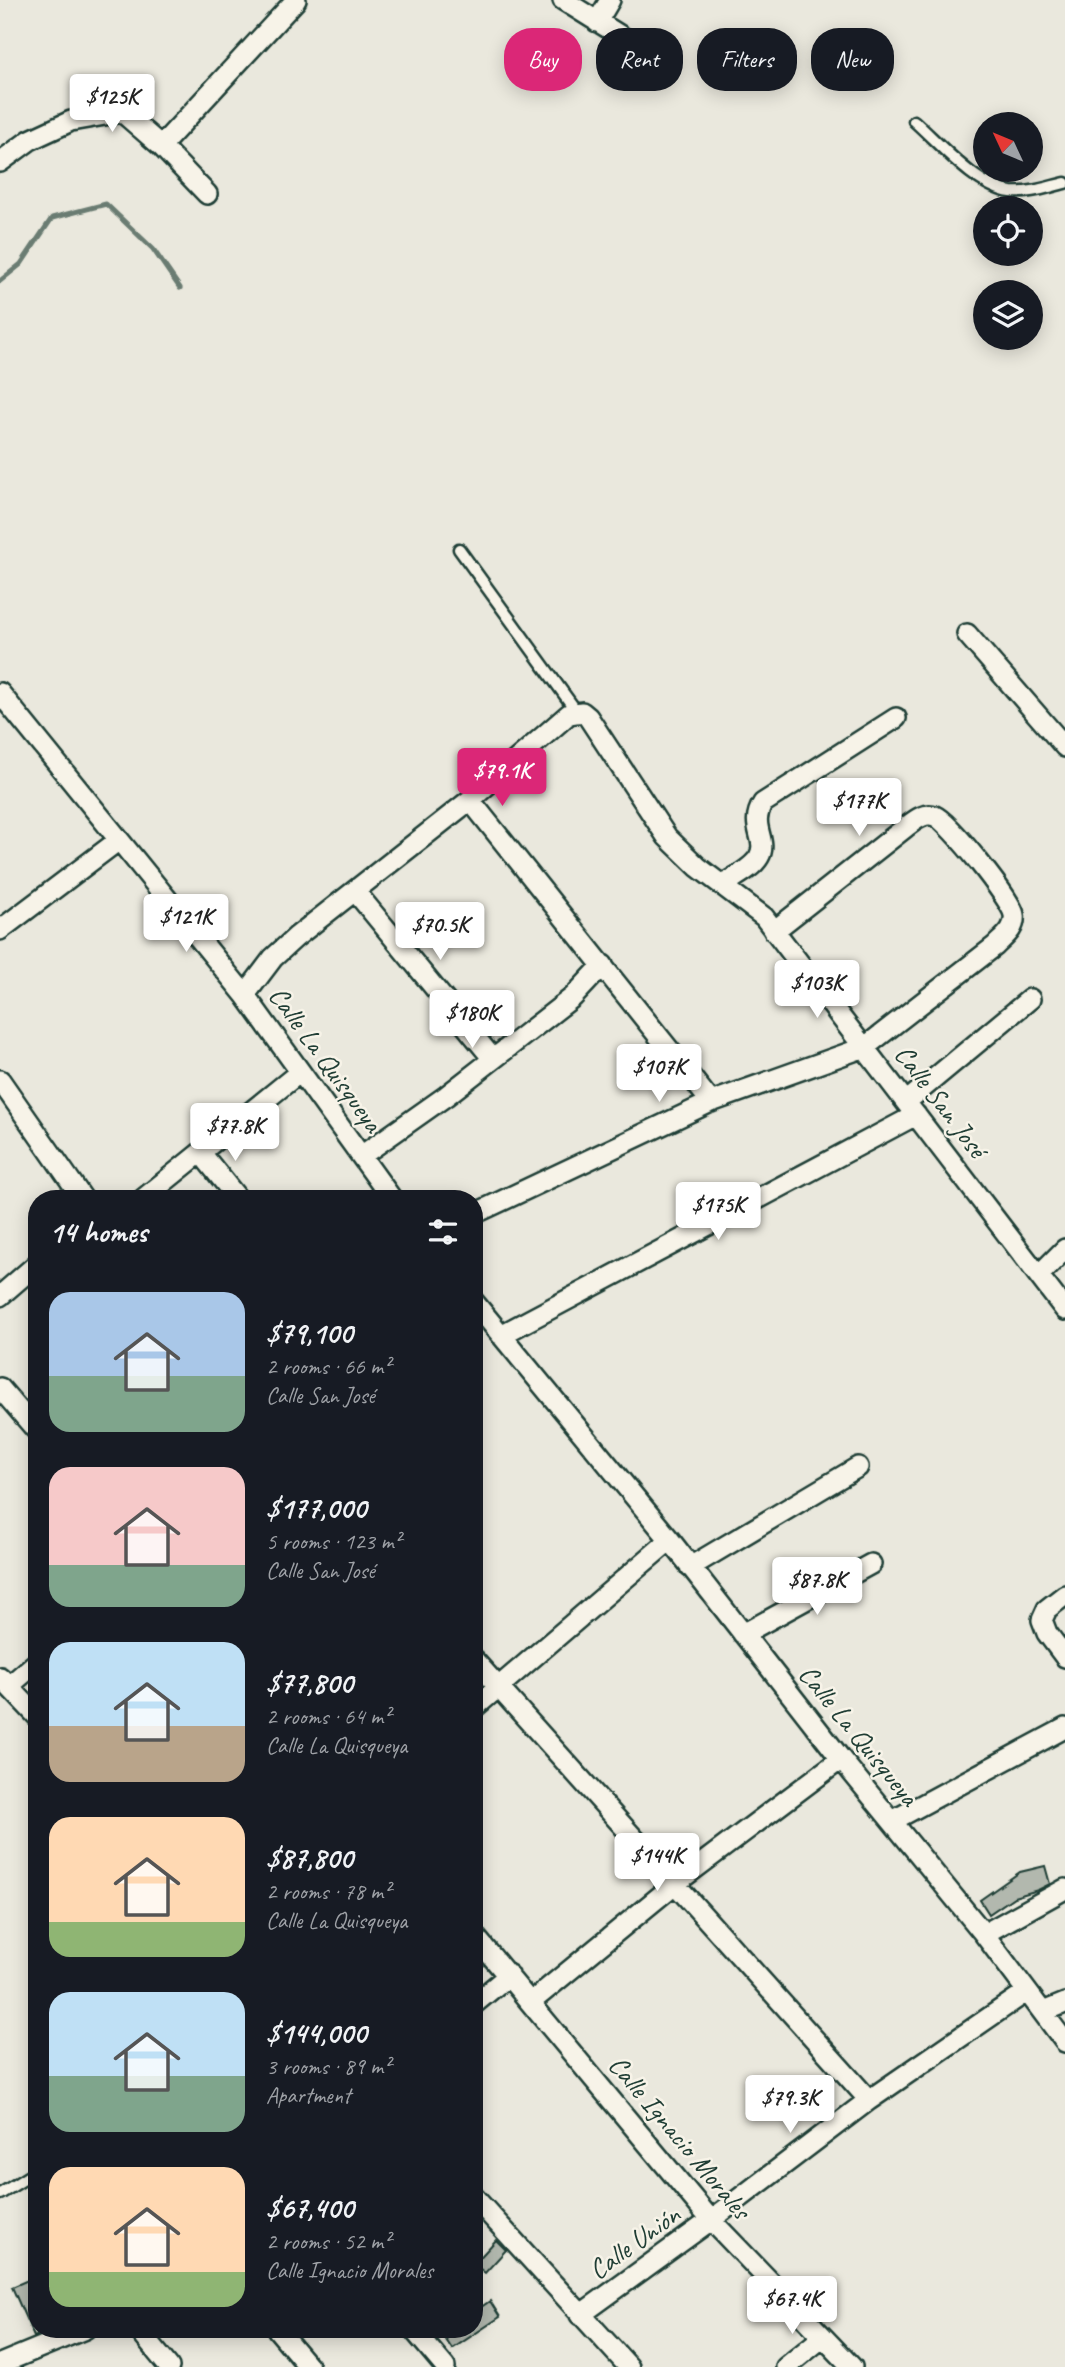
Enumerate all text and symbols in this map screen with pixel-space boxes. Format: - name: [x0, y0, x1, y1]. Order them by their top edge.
- chip: Buy: [504, 28, 582, 91]
- chip: Rent: [596, 28, 683, 91]
- chip: Filters: [697, 28, 797, 91]
- chip: New: [811, 28, 894, 91]
- pin: $125K: [63, 74, 161, 134]
- text: $125K: [86, 82, 138, 111]
- north arrow: [973, 112, 1043, 182]
- map controls: [973, 112, 1043, 350]
- button: locate: [973, 196, 1043, 266]
- button: layers: [973, 280, 1043, 350]
- pin: $79.1K: [445, 748, 559, 808]
- text: $79.1K: [473, 756, 531, 785]
- pin: $177K: [810, 778, 908, 838]
- text: $177K: [833, 786, 885, 815]
- pin: $121K: [137, 894, 235, 954]
- text: $121K: [159, 902, 213, 931]
- pin: $70.5K: [383, 902, 497, 962]
- text: $70.5K: [411, 910, 469, 939]
- pin: $103K: [768, 960, 866, 1020]
- text: $103K: [790, 968, 844, 997]
- street label: Calle La Quisqueya: [261, 979, 392, 1140]
- pin: $180K: [423, 990, 521, 1050]
- text: $180K: [445, 998, 499, 1027]
- street label: Calle San José: [887, 1038, 997, 1167]
- pin: $107K: [610, 1044, 708, 1104]
- text: $107K: [633, 1052, 686, 1081]
- pin: $77.8K: [178, 1104, 292, 1163]
- text: $77.8K: [206, 1111, 264, 1140]
- pin: $175K: [669, 1182, 767, 1242]
- text: $175K: [692, 1190, 744, 1219]
- text: 14 homes: [49, 1213, 147, 1251]
- icon: filters: [424, 1213, 462, 1251]
- text: $79,100: [266, 1314, 352, 1352]
- icon: home: [105, 1320, 189, 1404]
- text: 2 rooms · 66 m²: [266, 1352, 390, 1381]
- text: Calle San José: [266, 1381, 375, 1410]
- text: $177,000: [266, 1489, 366, 1527]
- icon: home: [105, 1495, 189, 1579]
- text: 5 rooms · 123 m²: [266, 1527, 401, 1556]
- text: Calle San José: [266, 1556, 375, 1585]
- pin: $87.8K: [760, 1558, 874, 1617]
- text: $87.8K: [788, 1565, 846, 1594]
- street label: Calle La Quisqueya: [791, 1657, 928, 1814]
- text: $77,800: [266, 1664, 353, 1702]
- icon: home: [105, 1670, 189, 1754]
- text: 2 rooms · 64 m²: [266, 1702, 390, 1731]
- text: Calle La Quisqueya: [266, 1731, 407, 1760]
- pin: $144K: [608, 1834, 706, 1893]
- text: $87,800: [266, 1839, 353, 1877]
- text: $144K: [630, 1841, 684, 1870]
- icon: home: [105, 1845, 189, 1929]
- text: 2 rooms · 78 m²: [266, 1877, 390, 1906]
- text: Calle La Quisqueya: [266, 1906, 407, 1935]
- text: $144,000: [266, 2014, 366, 2052]
- icon: home: [105, 2020, 189, 2104]
- street label: Calle Ignacio Morales: [601, 2048, 760, 2228]
- text: 3 rooms · 89 m²: [266, 2052, 390, 2081]
- pin: $79.3K: [733, 2076, 847, 2135]
- text: Apartment: [266, 2081, 351, 2110]
- text: $79.3K: [761, 2083, 819, 2112]
- text: $67,400: [266, 2189, 353, 2227]
- icon: home: [105, 2195, 189, 2279]
- street label: Calle Unión: [581, 2196, 688, 2287]
- text: 2 rooms · 52 m²: [266, 2227, 390, 2256]
- text: Calle Ignacio Morales: [266, 2256, 433, 2285]
- pin: $67.4K: [735, 2276, 849, 2336]
- text: $67.4K: [763, 2284, 821, 2313]

